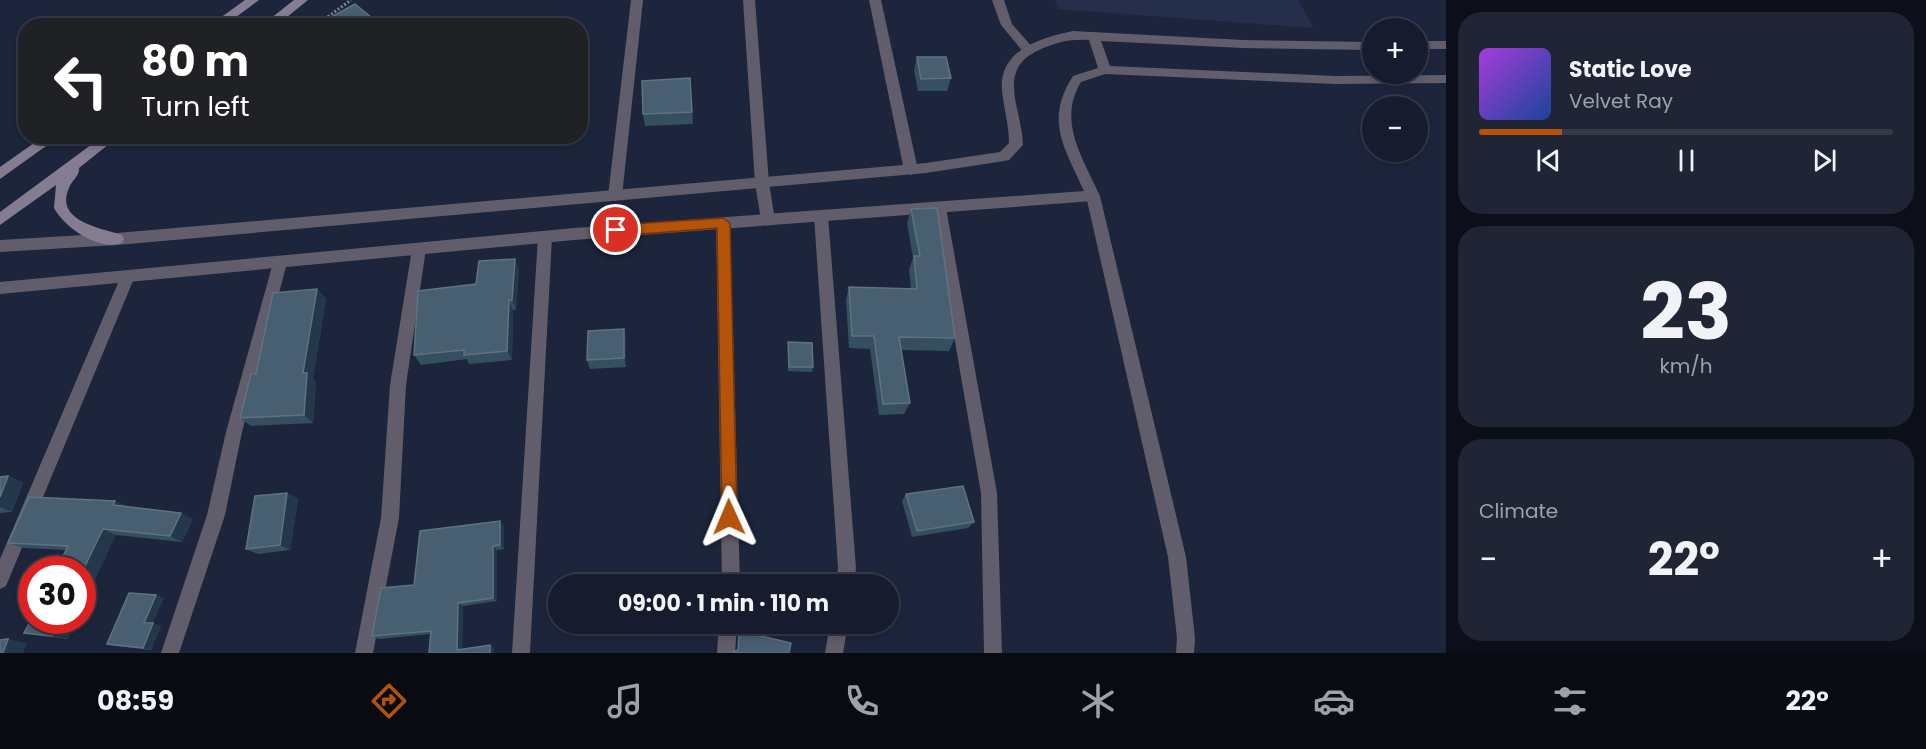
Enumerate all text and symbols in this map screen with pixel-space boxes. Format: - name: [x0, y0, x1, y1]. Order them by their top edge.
- map controls: [1362, 18, 1428, 162]
- button: +: [1362, 18, 1428, 84]
- text: 80 m: [141, 32, 249, 91]
- icon: left: [42, 42, 120, 120]
- text: Static Love: [1569, 54, 1692, 85]
- text: Velvet Ray: [1569, 87, 1673, 115]
- text: Turn left: [141, 88, 250, 125]
- button: −: [1362, 96, 1428, 162]
- icon: previous: [1532, 144, 1565, 177]
- icon: pause: [1670, 144, 1703, 177]
- icon: next: [1808, 144, 1841, 177]
- pin: [590, 204, 641, 255]
- icon: arrive: [599, 213, 632, 246]
- text: 23: [1640, 257, 1732, 366]
- text: km/h: [1659, 352, 1713, 380]
- position arrow: [697, 485, 761, 549]
- text: Climate: [1479, 497, 1558, 525]
- text: 22°: [1648, 528, 1720, 591]
- text: −: [1479, 536, 1497, 583]
- text: +: [1870, 536, 1893, 583]
- speed limit sign: 30: [18, 556, 96, 634]
- text: 09:00 · 1 min · 110 m: [618, 588, 829, 619]
- icon: directions: [368, 680, 410, 722]
- icon: music: [604, 680, 646, 722]
- icon: phone: [841, 680, 883, 722]
- icon: climate: [1077, 680, 1119, 722]
- icon: car: [1313, 680, 1355, 722]
- icon: filters: [1549, 680, 1591, 722]
- text: 08:59: [97, 682, 174, 719]
- text: 22°: [1785, 682, 1829, 719]

